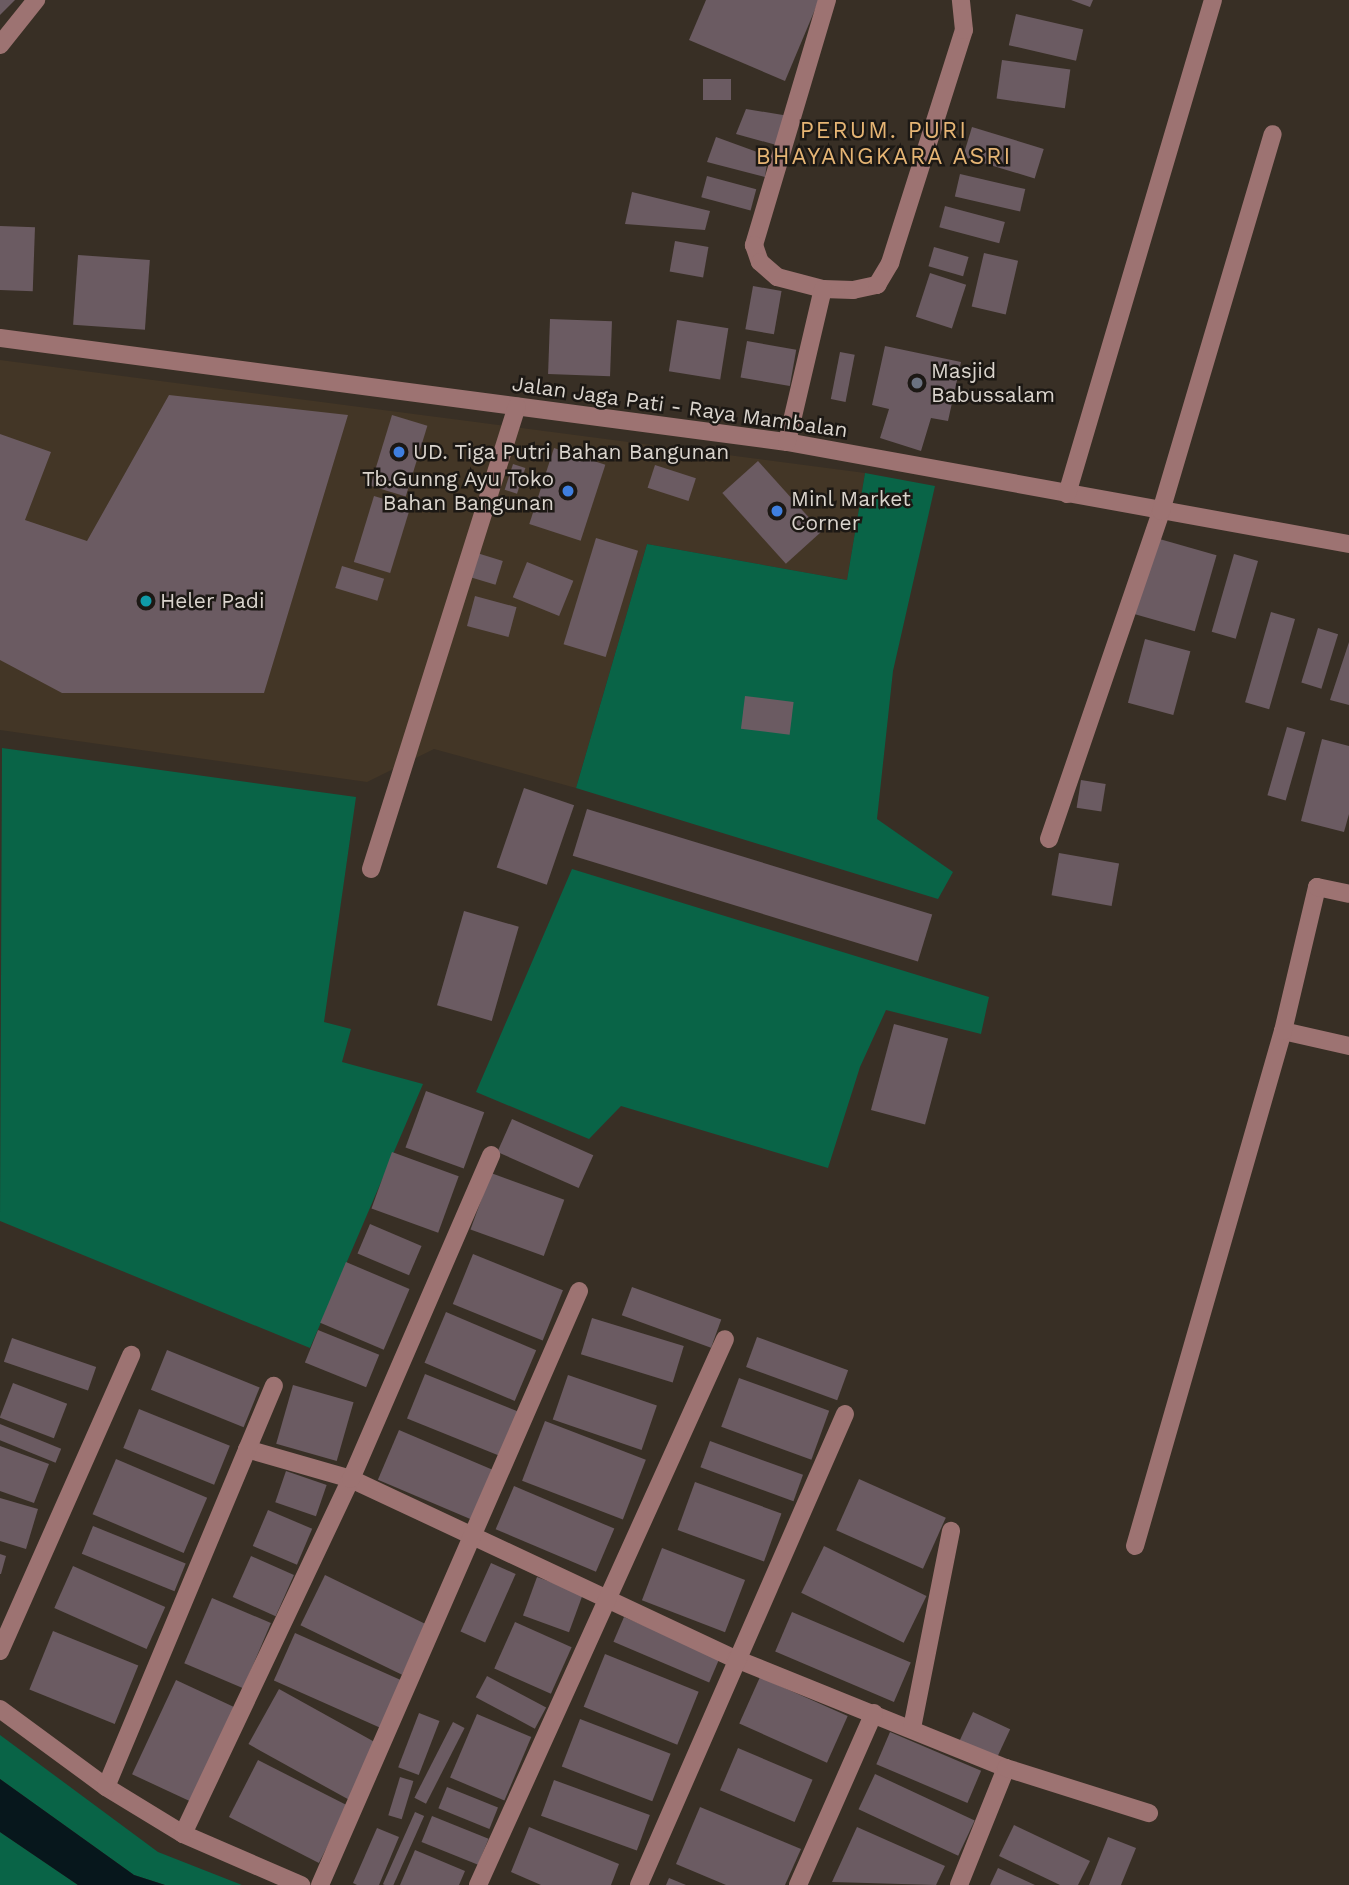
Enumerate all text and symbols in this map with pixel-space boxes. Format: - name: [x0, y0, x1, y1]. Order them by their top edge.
- district label: PERUM. PURI BHAYANGKARA ASRI: [757, 117, 1011, 171]
- place label: Masjid Babussalam: [931, 358, 1055, 408]
- street label: Jalan Jaga Pati - Raya Mambalan: [510, 371, 850, 443]
- marker: Masjid Babussalam: [909, 375, 925, 391]
- place label: UD. Tiga Putri Bahan Bangunan: [413, 439, 730, 465]
- marker: UD. Tiga Putri Bahan Bangunan: [391, 444, 407, 460]
- place label: Tb.Gunng Ayu Toko Bahan Bangunan: [361, 466, 554, 516]
- marker: Tb.Gunng Ayu Toko Bahan Bangunan: [560, 483, 576, 499]
- place label: Minl Market Corner: [791, 486, 911, 536]
- marker: Minl Market Corner: [769, 503, 785, 519]
- place label: Heler Padi: [160, 588, 265, 614]
- marker: Heler Padi: [138, 593, 154, 609]

